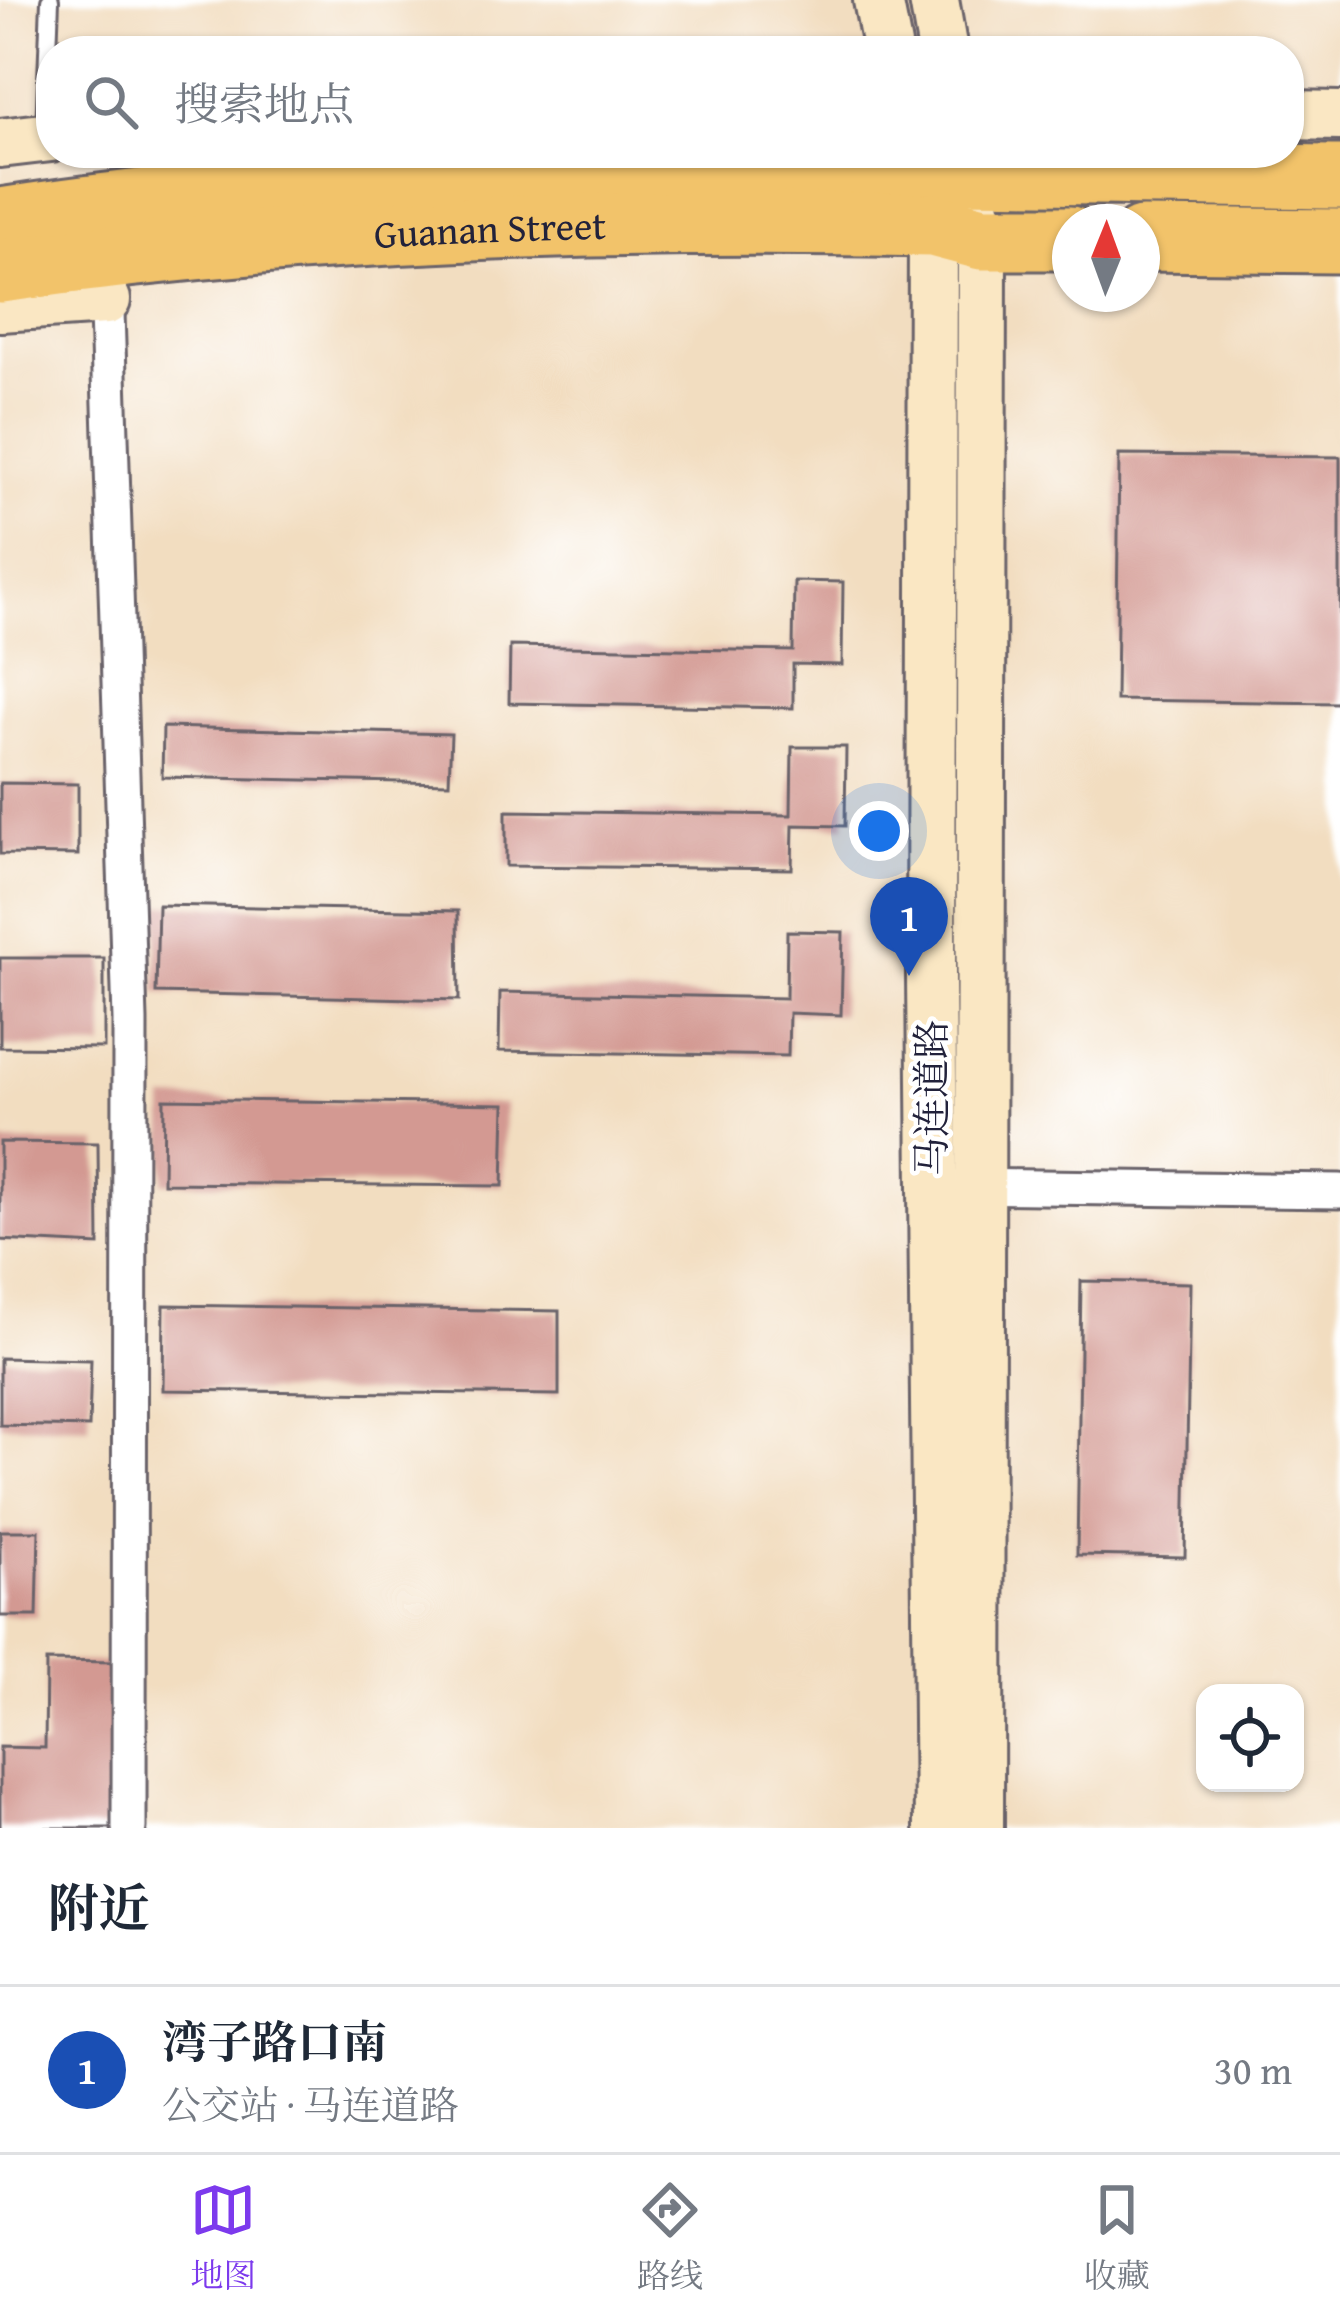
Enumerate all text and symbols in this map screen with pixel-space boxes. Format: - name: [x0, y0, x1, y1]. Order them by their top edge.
- search box: [36, 36, 1304, 168]
- icon: search: [78, 69, 144, 135]
- text: 搜索地点: [174, 71, 354, 136]
- street label: Guanan Street: [372, 196, 607, 262]
- north arrow: [1052, 204, 1160, 312]
- your location: [849, 801, 909, 861]
- pin: 1: [870, 877, 948, 976]
- street label: 马连道路: [902, 1020, 959, 1176]
- map controls: [1196, 1684, 1304, 1792]
- button: locate: [1196, 1684, 1304, 1792]
- text: 附近: [48, 1870, 150, 1945]
- text: 湾子路口南: [162, 2009, 387, 2074]
- text: 1: [77, 2041, 97, 2098]
- text: 30 m: [1214, 2041, 1292, 2098]
- text: 公交站 · 马连道路: [162, 2076, 459, 2133]
- tab: 地图: [190, 2177, 256, 2299]
- tab: 路线: [637, 2177, 703, 2299]
- tab: 收藏: [1084, 2177, 1150, 2299]

